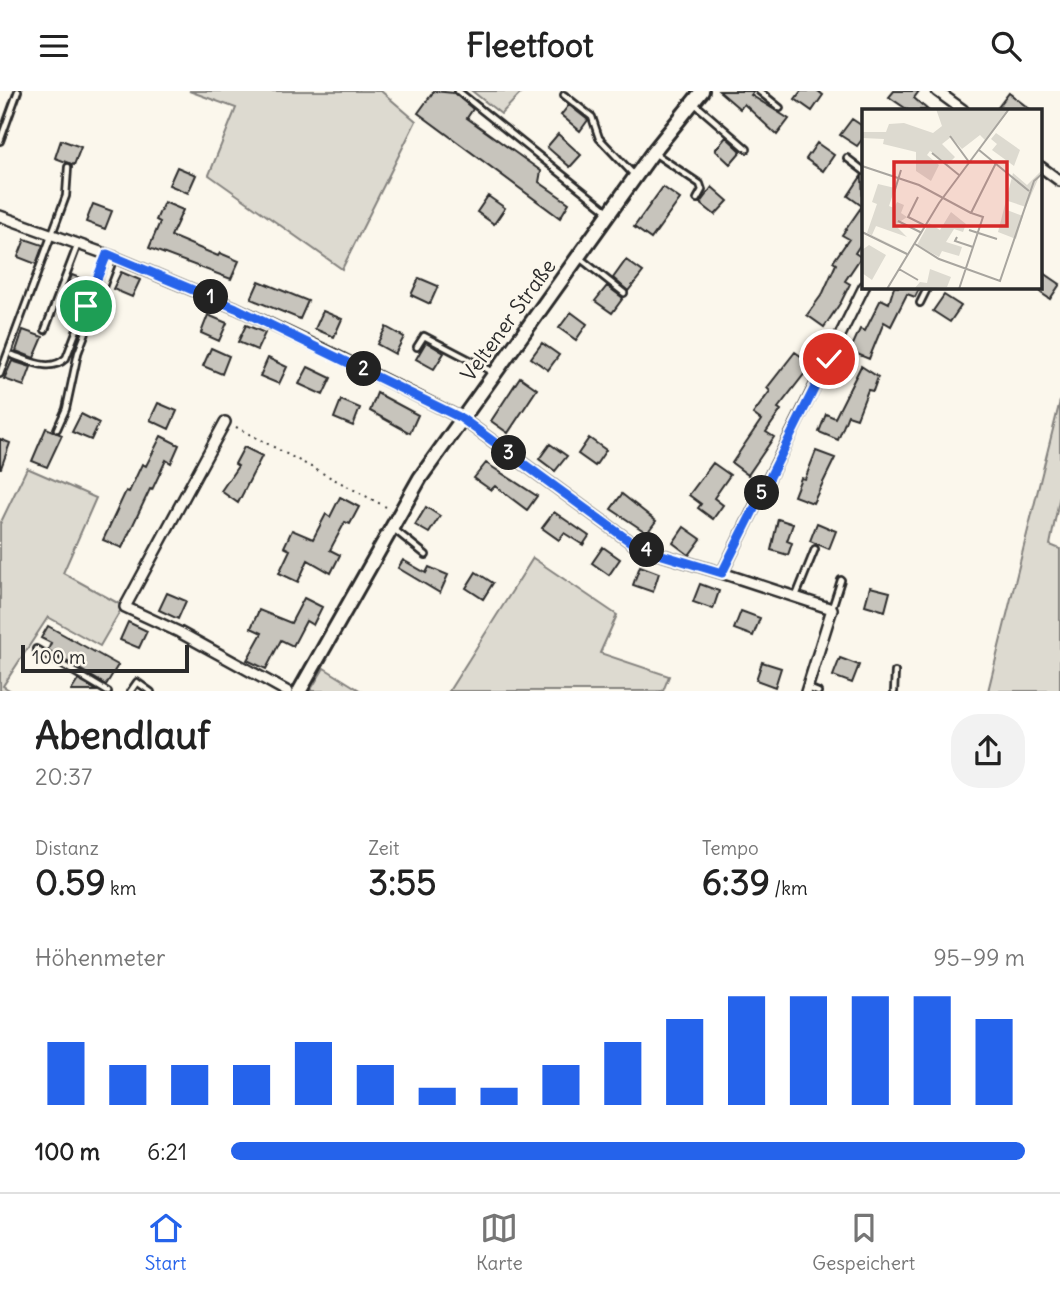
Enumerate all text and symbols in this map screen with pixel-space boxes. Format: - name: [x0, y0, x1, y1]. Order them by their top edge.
- text: Fleetfoot: [466, 25, 594, 66]
- icon: menu: [35, 27, 73, 65]
- icon: search: [987, 27, 1025, 65]
- inset map: [862, 109, 1042, 289]
- street label: Veltener Straße: [454, 253, 562, 387]
- pin: [56, 276, 116, 336]
- pin: 1: [194, 279, 228, 315]
- text: 1: [207, 284, 214, 308]
- icon: arrive: [67, 287, 105, 325]
- pin: [799, 329, 859, 389]
- icon: check: [810, 340, 848, 378]
- pin: 2: [346, 351, 382, 387]
- text: 2: [358, 356, 369, 380]
- pin: 3: [491, 435, 526, 471]
- text: 3: [503, 440, 514, 464]
- pin: 5: [744, 475, 780, 511]
- text: 5: [756, 480, 767, 504]
- pin: 4: [630, 533, 664, 567]
- text: 4: [641, 537, 652, 561]
- scale bar: [21, 643, 189, 674]
- text: 100 m: [32, 645, 86, 669]
- text: Abendlauf: [35, 712, 210, 759]
- button: share: [951, 714, 1025, 788]
- text: 20:37: [35, 762, 92, 791]
- text: Distanz: [35, 836, 99, 860]
- text: Zeit: [368, 836, 399, 860]
- text: Tempo: [702, 836, 759, 860]
- text: 0.59: [35, 860, 106, 904]
- text: 3:55: [368, 860, 436, 904]
- text: 6:39: [702, 860, 770, 904]
- text: km: [106, 876, 136, 900]
- text: /km: [770, 876, 808, 900]
- text: Höhenmeter: [35, 943, 165, 972]
- text: 95–99 m: [933, 943, 1025, 972]
- text: 100 m: [35, 1137, 100, 1166]
- text: 6:21: [147, 1137, 187, 1166]
- tab: Start: [145, 1209, 186, 1275]
- tab: Karte: [476, 1209, 523, 1275]
- tab: Gespeichert: [812, 1209, 915, 1275]

